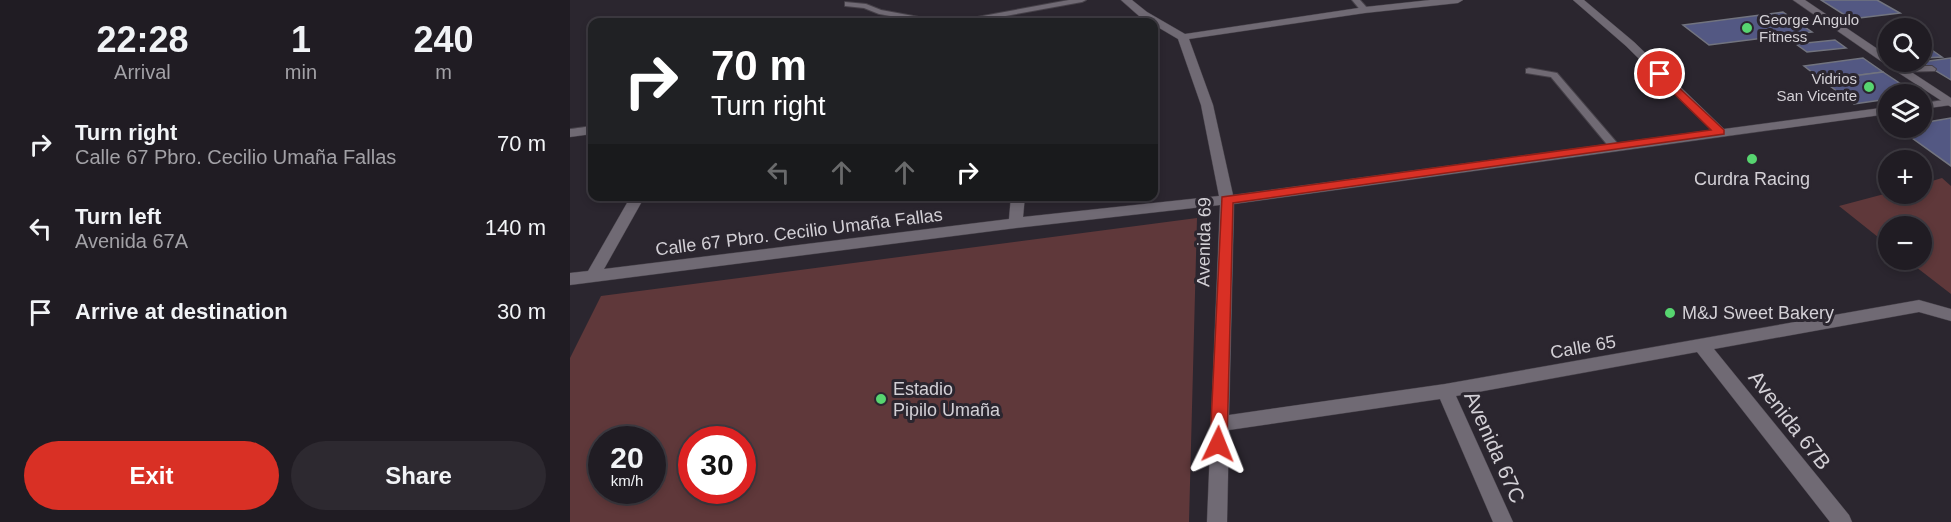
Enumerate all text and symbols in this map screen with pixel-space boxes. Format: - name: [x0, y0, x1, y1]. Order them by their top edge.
- place label: George Angulo Fitness: [1759, 11, 1859, 45]
- map controls: [1878, 18, 1932, 270]
- button: search: [1878, 18, 1932, 72]
- text: 22:28: [96, 19, 188, 60]
- text: 1: [291, 19, 311, 60]
- text: 240: [413, 19, 474, 60]
- marker: George Angulo Fitness: [1740, 21, 1754, 35]
- icon: right: [612, 42, 690, 120]
- text: 70 m: [711, 42, 807, 89]
- pin: [1634, 48, 1685, 99]
- icon: arrive: [1643, 57, 1676, 90]
- text: Arrival: [114, 61, 171, 83]
- text: min: [285, 61, 317, 83]
- text: m: [435, 61, 452, 83]
- place label: Vidrios San Vicente: [1776, 70, 1857, 104]
- marker: Vidrios San Vicente: [1862, 80, 1876, 94]
- button: layers: [1878, 84, 1932, 138]
- text: Turn right: [711, 91, 826, 121]
- text: Turn right: [75, 120, 177, 145]
- icon: right: [24, 128, 57, 161]
- text: 70 m: [497, 131, 546, 156]
- text: Calle 67 Pbro. Cecilio Umaña Fallas: [75, 146, 396, 168]
- button: +: [1878, 150, 1932, 204]
- marker: Curdra Racing: [1745, 152, 1759, 166]
- icon: left: [762, 156, 795, 189]
- icon: ahead: [825, 156, 858, 189]
- icon: ahead: [888, 156, 921, 189]
- icon: right: [951, 156, 984, 189]
- place label: Curdra Racing: [1694, 169, 1810, 189]
- street label: Avenida 69: [1193, 197, 1215, 287]
- text: Turn left: [75, 204, 161, 229]
- street label: Calle 67 Pbro. Cecilio Umaña Fallas: [654, 204, 944, 260]
- icon: left: [24, 212, 57, 245]
- text: 140 m: [485, 215, 546, 240]
- button: −: [1878, 216, 1932, 270]
- text: Avenida 67A: [75, 230, 188, 252]
- icon: arrive: [24, 296, 57, 329]
- text: Arrive at destination: [75, 299, 288, 324]
- text: 30 m: [497, 299, 546, 324]
- place label: M&J Sweet Bakery: [1682, 303, 1834, 323]
- marker: M&J Sweet Bakery: [1663, 306, 1677, 320]
- street label: Calle 65: [1549, 331, 1617, 363]
- street label: Avenida 67B: [1744, 366, 1836, 474]
- place label: Estadio Pipilo Umaña: [893, 379, 1001, 420]
- street label: Avenida 67C: [1460, 388, 1530, 506]
- marker: Estadio Pipilo Umaña: [874, 392, 888, 406]
- position arrow: [1186, 412, 1250, 476]
- speed limit sign: 30: [678, 426, 756, 504]
- button: Exit: [24, 441, 279, 510]
- button: Share: [291, 441, 546, 510]
- text: 20: [610, 441, 644, 474]
- text: km/h: [611, 472, 643, 489]

